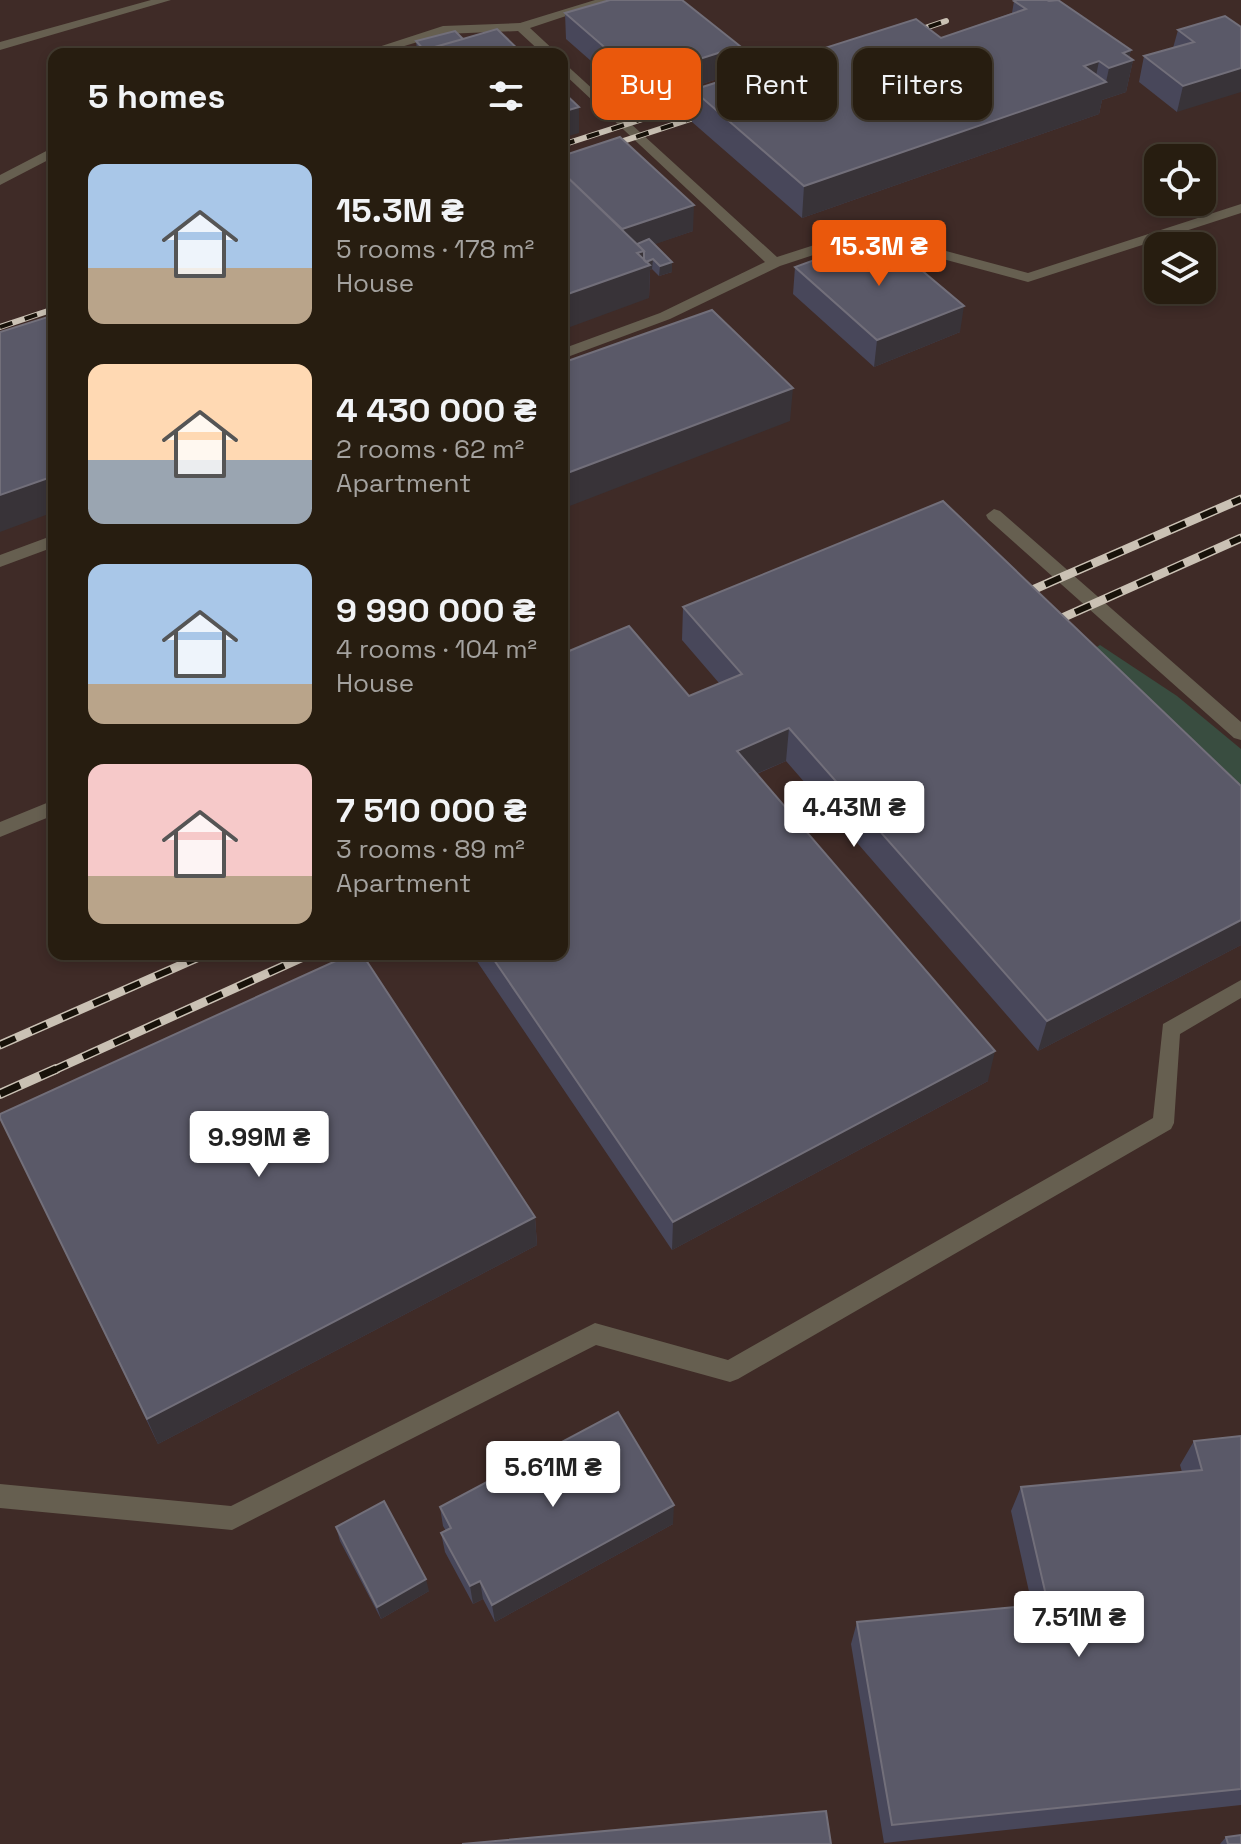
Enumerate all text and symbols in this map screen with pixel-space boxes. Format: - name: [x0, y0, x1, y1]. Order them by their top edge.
- chip: Buy: [592, 48, 701, 120]
- chip: Rent: [717, 48, 837, 120]
- chip: Filters: [853, 48, 992, 120]
- icon: filters: [484, 74, 528, 118]
- text: 5 homes: [88, 75, 225, 118]
- map controls: [1144, 144, 1216, 304]
- button: locate: [1144, 144, 1216, 216]
- text: 15.3M ₴: [336, 189, 464, 232]
- icon: home: [152, 196, 248, 292]
- pin: 15.3M ₴: [805, 220, 953, 288]
- text: 15.3M ₴: [830, 229, 928, 263]
- text: 5 rooms · 178 m²: [336, 232, 534, 266]
- button: layers: [1144, 232, 1216, 304]
- text: House: [336, 266, 414, 300]
- text: 4 430 000 ₴: [336, 389, 537, 432]
- icon: home: [152, 396, 248, 492]
- text: 2 rooms · 62 m²: [336, 432, 524, 466]
- text: Apartment: [336, 466, 471, 500]
- text: 9 990 000 ₴: [336, 589, 536, 632]
- icon: home: [152, 596, 248, 692]
- text: 4 rooms · 104 m²: [336, 632, 537, 666]
- text: House: [336, 666, 414, 700]
- pin: 4.43M ₴: [780, 781, 928, 849]
- text: 7 510 000 ₴: [336, 789, 527, 832]
- text: 4.43M ₴: [802, 790, 906, 824]
- icon: home: [152, 796, 248, 892]
- text: 3 rooms · 89 m²: [336, 832, 525, 866]
- text: Apartment: [336, 866, 471, 900]
- pin: 9.99M ₴: [185, 1111, 333, 1179]
- text: 9.99M ₴: [208, 1120, 310, 1154]
- pin: 5.61M ₴: [479, 1441, 627, 1509]
- text: 5.61M ₴: [504, 1450, 602, 1484]
- pin: 7.51M ₴: [1005, 1591, 1153, 1659]
- text: 7.51M ₴: [1032, 1600, 1126, 1634]

